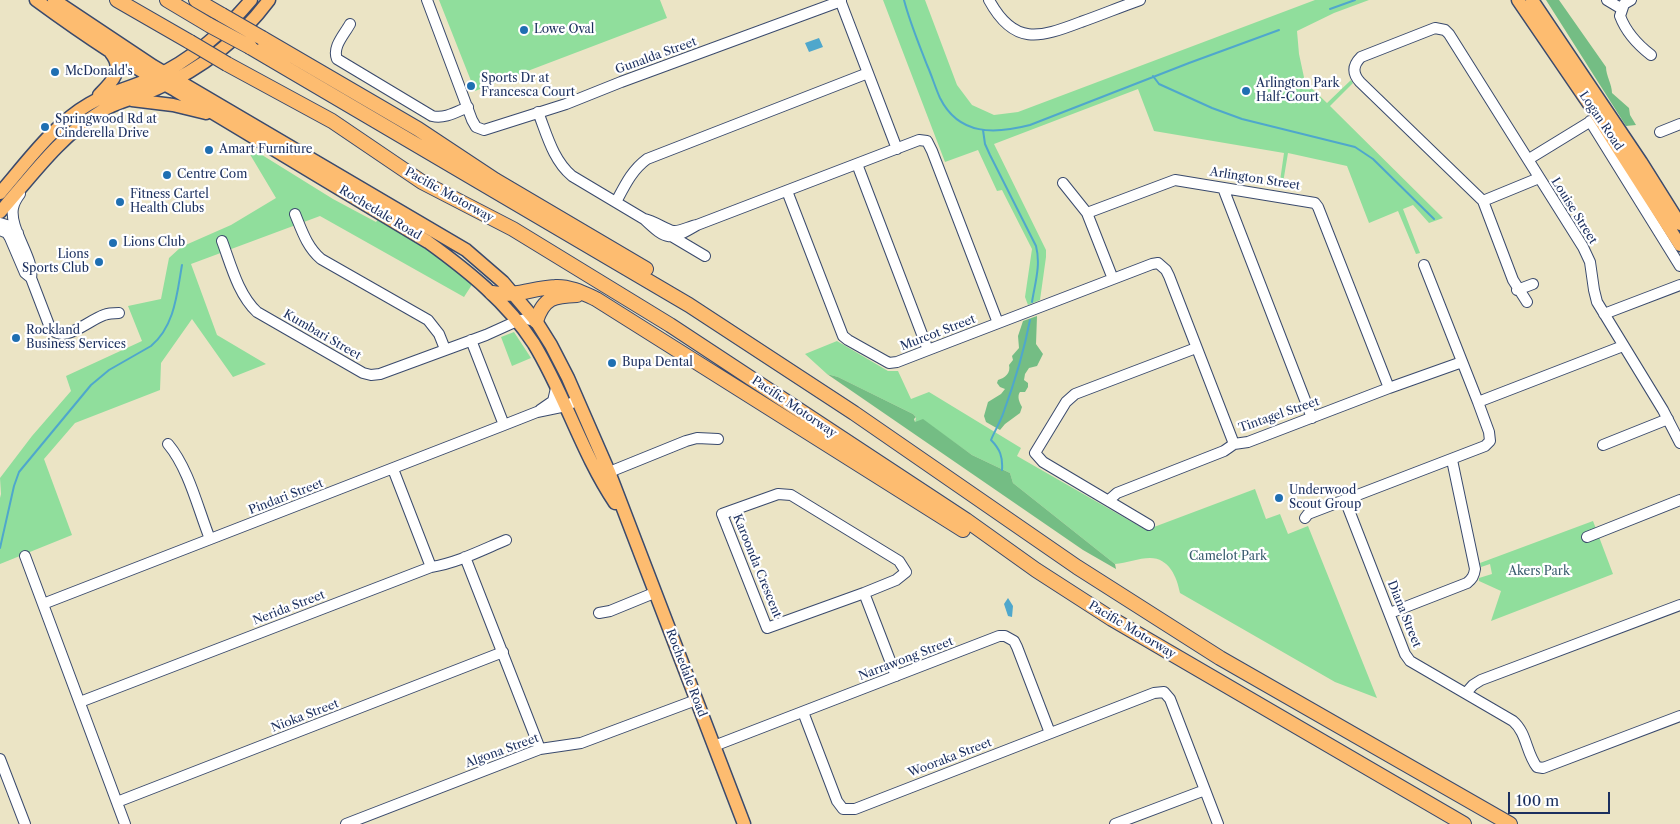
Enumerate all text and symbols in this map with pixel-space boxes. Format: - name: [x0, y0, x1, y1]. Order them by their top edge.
- place label: Lowe Oval: [534, 23, 594, 37]
- marker: Lowe Oval: [518, 24, 530, 36]
- street label: Gunalda Street: [613, 35, 699, 77]
- place label: McDonald's: [65, 65, 133, 79]
- marker: McDonald's: [49, 66, 61, 78]
- place label: Sports Dr at Francesca Court: [481, 72, 575, 100]
- place label: Arlington Park Half-Court: [1256, 77, 1339, 105]
- marker: Sports Dr at Francesca Court: [465, 80, 477, 92]
- marker: Arlington Park Half-Court: [1240, 85, 1252, 97]
- street label: Logan Road: [1576, 89, 1626, 153]
- place label: Springwood Rd at Cinderella Drive: [55, 113, 157, 141]
- marker: Springwood Rd at Cinderella Drive: [39, 121, 51, 133]
- place label: Amart Furniture: [219, 143, 313, 157]
- marker: Amart Furniture: [203, 144, 215, 156]
- street label: Pacific Motorway: [402, 165, 496, 225]
- street label: Arlington Street: [1209, 165, 1301, 193]
- place label: Centre Com: [177, 168, 247, 182]
- marker: Centre Com: [161, 169, 173, 181]
- street label: Louise Street: [1548, 175, 1600, 247]
- street label: Rochedale Road: [336, 183, 424, 243]
- place label: Fitness Cartel Health Clubs: [130, 188, 209, 216]
- marker: Fitness Cartel Health Clubs: [114, 196, 126, 208]
- place label: Lions Club: [123, 236, 185, 250]
- marker: Lions Club: [107, 237, 119, 249]
- place label: Lions Sports Club: [22, 248, 89, 276]
- marker: Lions Sports Club: [93, 256, 105, 268]
- street label: Kumbari Street: [281, 307, 363, 363]
- street label: Murcot Street: [898, 312, 978, 354]
- place label: Rockland Business Services: [26, 324, 126, 352]
- marker: Rockland Business Services: [10, 332, 22, 344]
- place label: Bupa Dental: [622, 356, 693, 370]
- marker: Bupa Dental: [606, 357, 618, 369]
- street label: Pacific Motorway: [749, 373, 839, 441]
- street label: Tintagel Street: [1237, 394, 1321, 436]
- street label: Pindari Street: [247, 476, 325, 518]
- place label: Underwood Scout Group: [1289, 484, 1361, 512]
- marker: Underwood Scout Group: [1273, 492, 1285, 504]
- street label: Karoonda Crescent: [730, 512, 784, 620]
- park label: Camelot Park: [1189, 550, 1267, 564]
- park label: Akers Park: [1508, 565, 1570, 579]
- street label: Diana Street: [1384, 579, 1424, 649]
- street label: Nerida Street: [251, 588, 327, 628]
- street label: Pacific Motorway: [1086, 598, 1178, 662]
- street label: Rochedale Road: [663, 627, 709, 719]
- street label: Narrawong Street: [857, 634, 955, 684]
- street label: Nioka Street: [269, 697, 341, 735]
- street label: Algona Street: [463, 731, 541, 771]
- street label: Wooraka Street: [906, 735, 994, 781]
- scale bar: [1510, 782, 1612, 814]
- text: 100 m: [1516, 791, 1559, 810]

